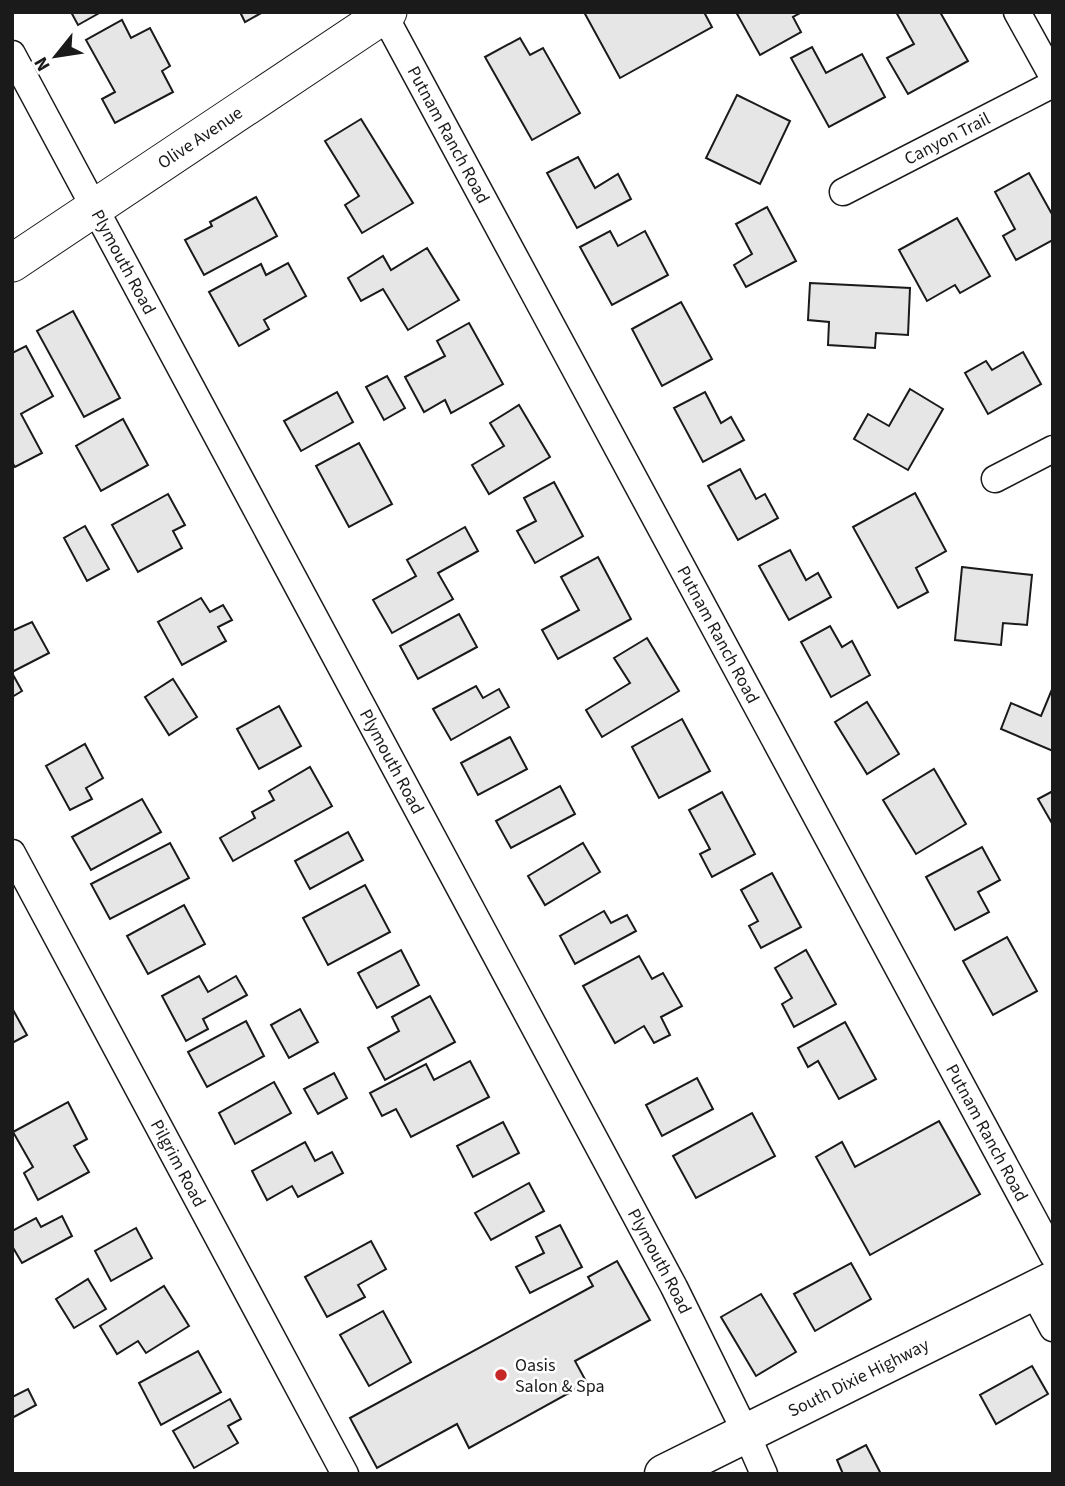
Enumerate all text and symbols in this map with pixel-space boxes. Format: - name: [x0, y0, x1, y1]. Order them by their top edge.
- north arrow: [21, 21, 91, 91]
- text: N: [28, 52, 57, 76]
- street label: Putnam Ranch Road: [401, 61, 496, 208]
- street label: Olive Avenue: [153, 100, 247, 175]
- street label: Canyon Trail: [900, 106, 994, 171]
- street label: Plymouth Road: [85, 205, 162, 319]
- street label: Putnam Ranch Road: [671, 561, 766, 708]
- street label: Plymouth Road: [353, 705, 430, 818]
- street label: Putnam Ranch Road: [940, 1059, 1034, 1206]
- street label: Pilgrim Road: [145, 1115, 212, 1212]
- street label: Plymouth Road: [622, 1204, 698, 1318]
- street label: South Dixie Highway: [784, 1332, 934, 1423]
- place label: Oasis Salon & Spa: [515, 1353, 604, 1399]
- marker: Oasis Salon & Spa: [493, 1367, 509, 1383]

